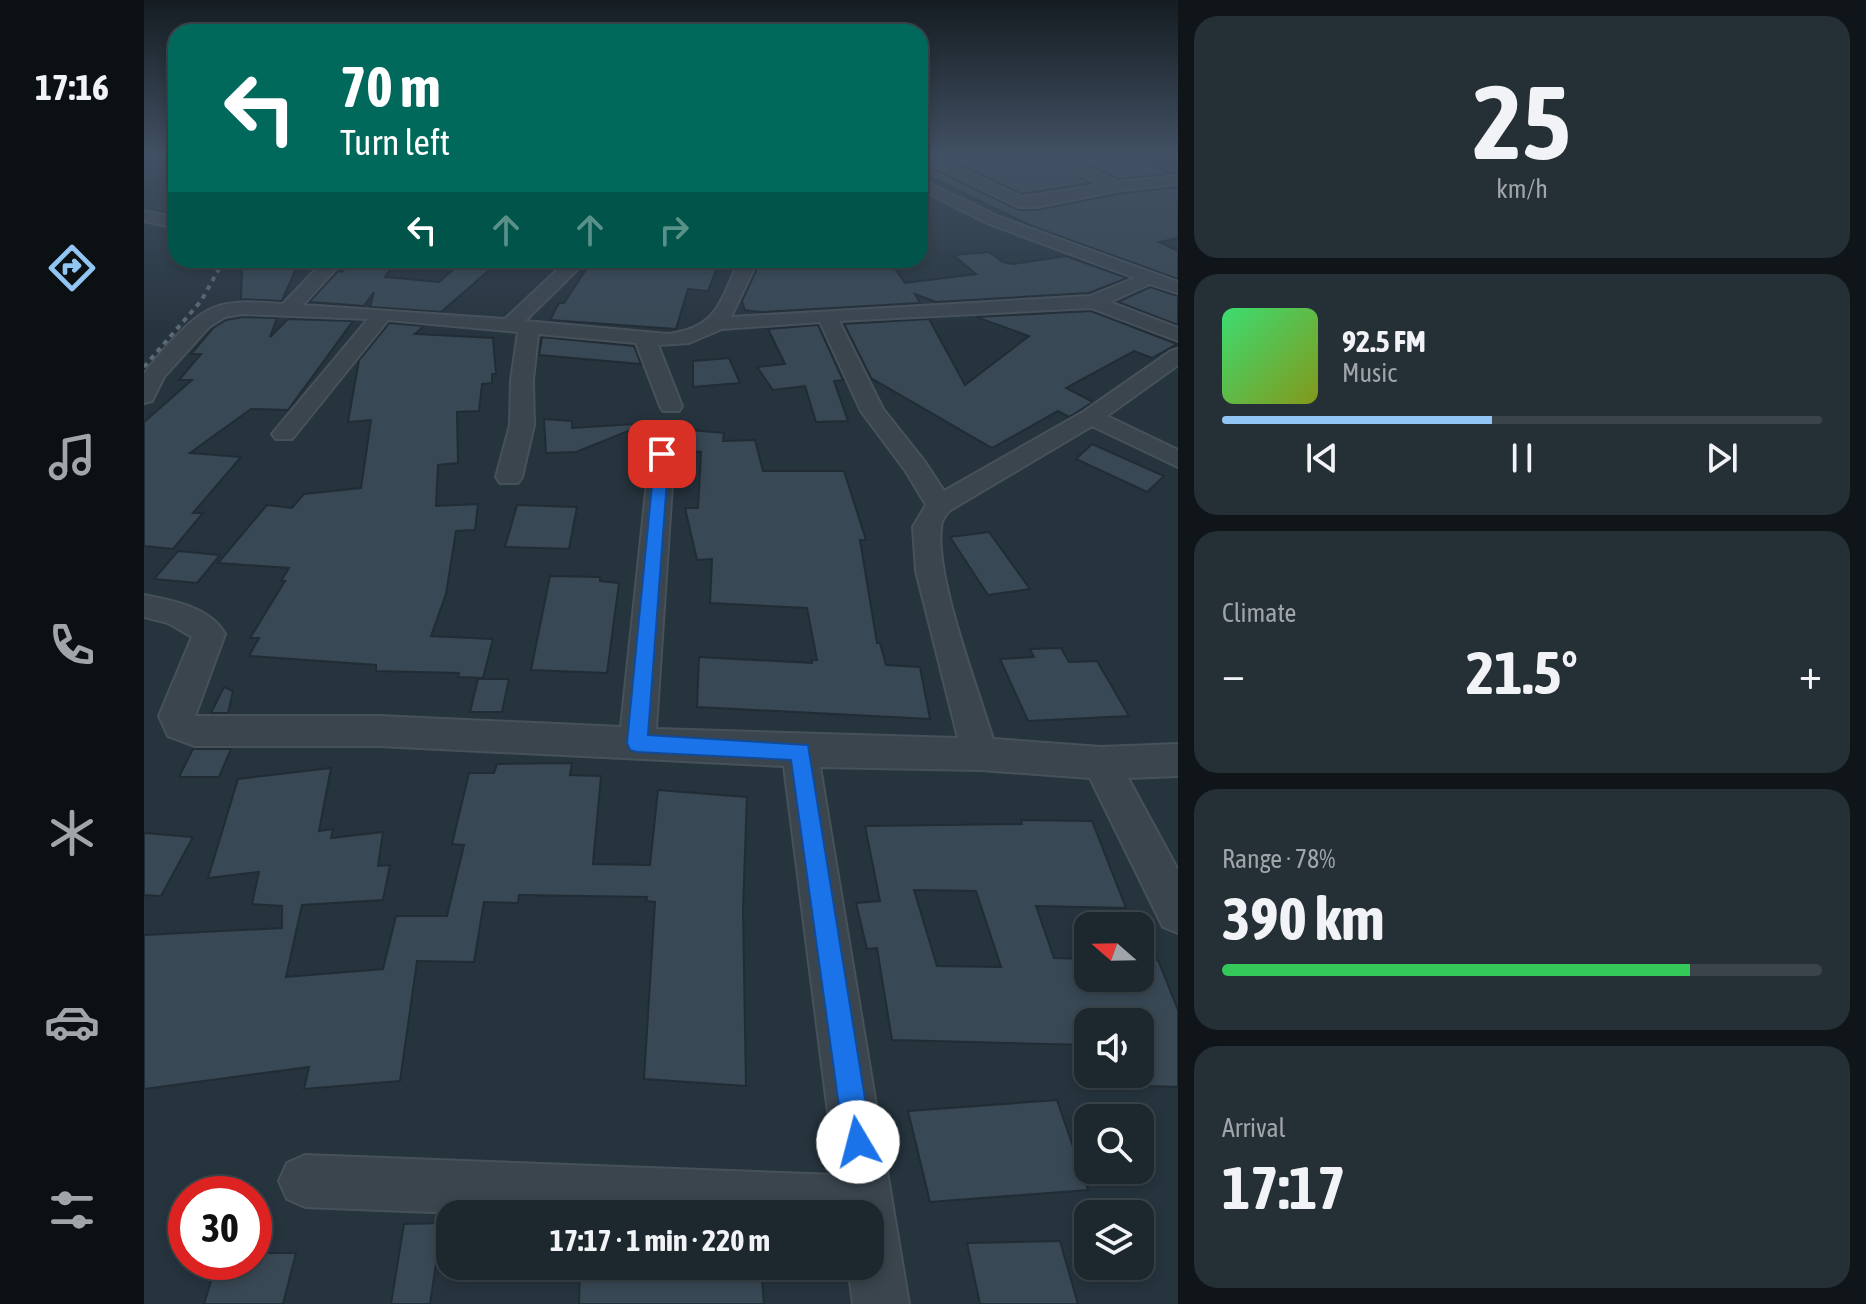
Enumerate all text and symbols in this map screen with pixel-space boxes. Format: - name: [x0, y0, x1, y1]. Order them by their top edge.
- text: 70 m: [340, 55, 441, 119]
- icon: left: [208, 56, 312, 160]
- text: 25: [1473, 62, 1571, 181]
- text: 17:16: [35, 66, 109, 108]
- text: Turn left: [340, 121, 450, 163]
- text: km/h: [1496, 174, 1548, 204]
- icon: left: [400, 208, 444, 252]
- icon: ahead: [484, 208, 528, 252]
- icon: ahead: [568, 208, 612, 252]
- icon: right: [652, 208, 696, 252]
- icon: directions: [44, 240, 100, 296]
- text: 92.5 FM: [1342, 324, 1426, 358]
- text: Music: [1342, 358, 1397, 388]
- pin: [628, 420, 696, 488]
- icon: music: [44, 429, 100, 485]
- icon: arrive: [640, 432, 684, 476]
- icon: previous: [1300, 436, 1344, 480]
- icon: pause: [1500, 436, 1544, 480]
- icon: next: [1700, 436, 1744, 480]
- text: Climate: [1222, 598, 1296, 628]
- icon: phone: [44, 617, 100, 673]
- text: 21.5°: [1466, 638, 1578, 707]
- text: −: [1222, 648, 1245, 698]
- text: +: [1799, 648, 1822, 698]
- icon: climate: [44, 805, 100, 861]
- text: Range · 78%: [1222, 844, 1335, 874]
- text: 390 km: [1222, 884, 1384, 953]
- north arrow: [1074, 912, 1154, 992]
- map controls: [1074, 912, 1154, 1280]
- icon: car: [44, 994, 100, 1050]
- button: sound: [1074, 1008, 1154, 1088]
- position arrow: [816, 1100, 900, 1184]
- button: search: [1074, 1104, 1154, 1184]
- text: Arrival: [1222, 1113, 1286, 1143]
- text: 17:17: [1222, 1153, 1345, 1222]
- speed limit sign: 30: [168, 1176, 272, 1280]
- icon: filters: [44, 1182, 100, 1238]
- button: layers: [1074, 1200, 1154, 1280]
- text: 17:17 · 1 min · 220 m: [550, 1223, 770, 1257]

